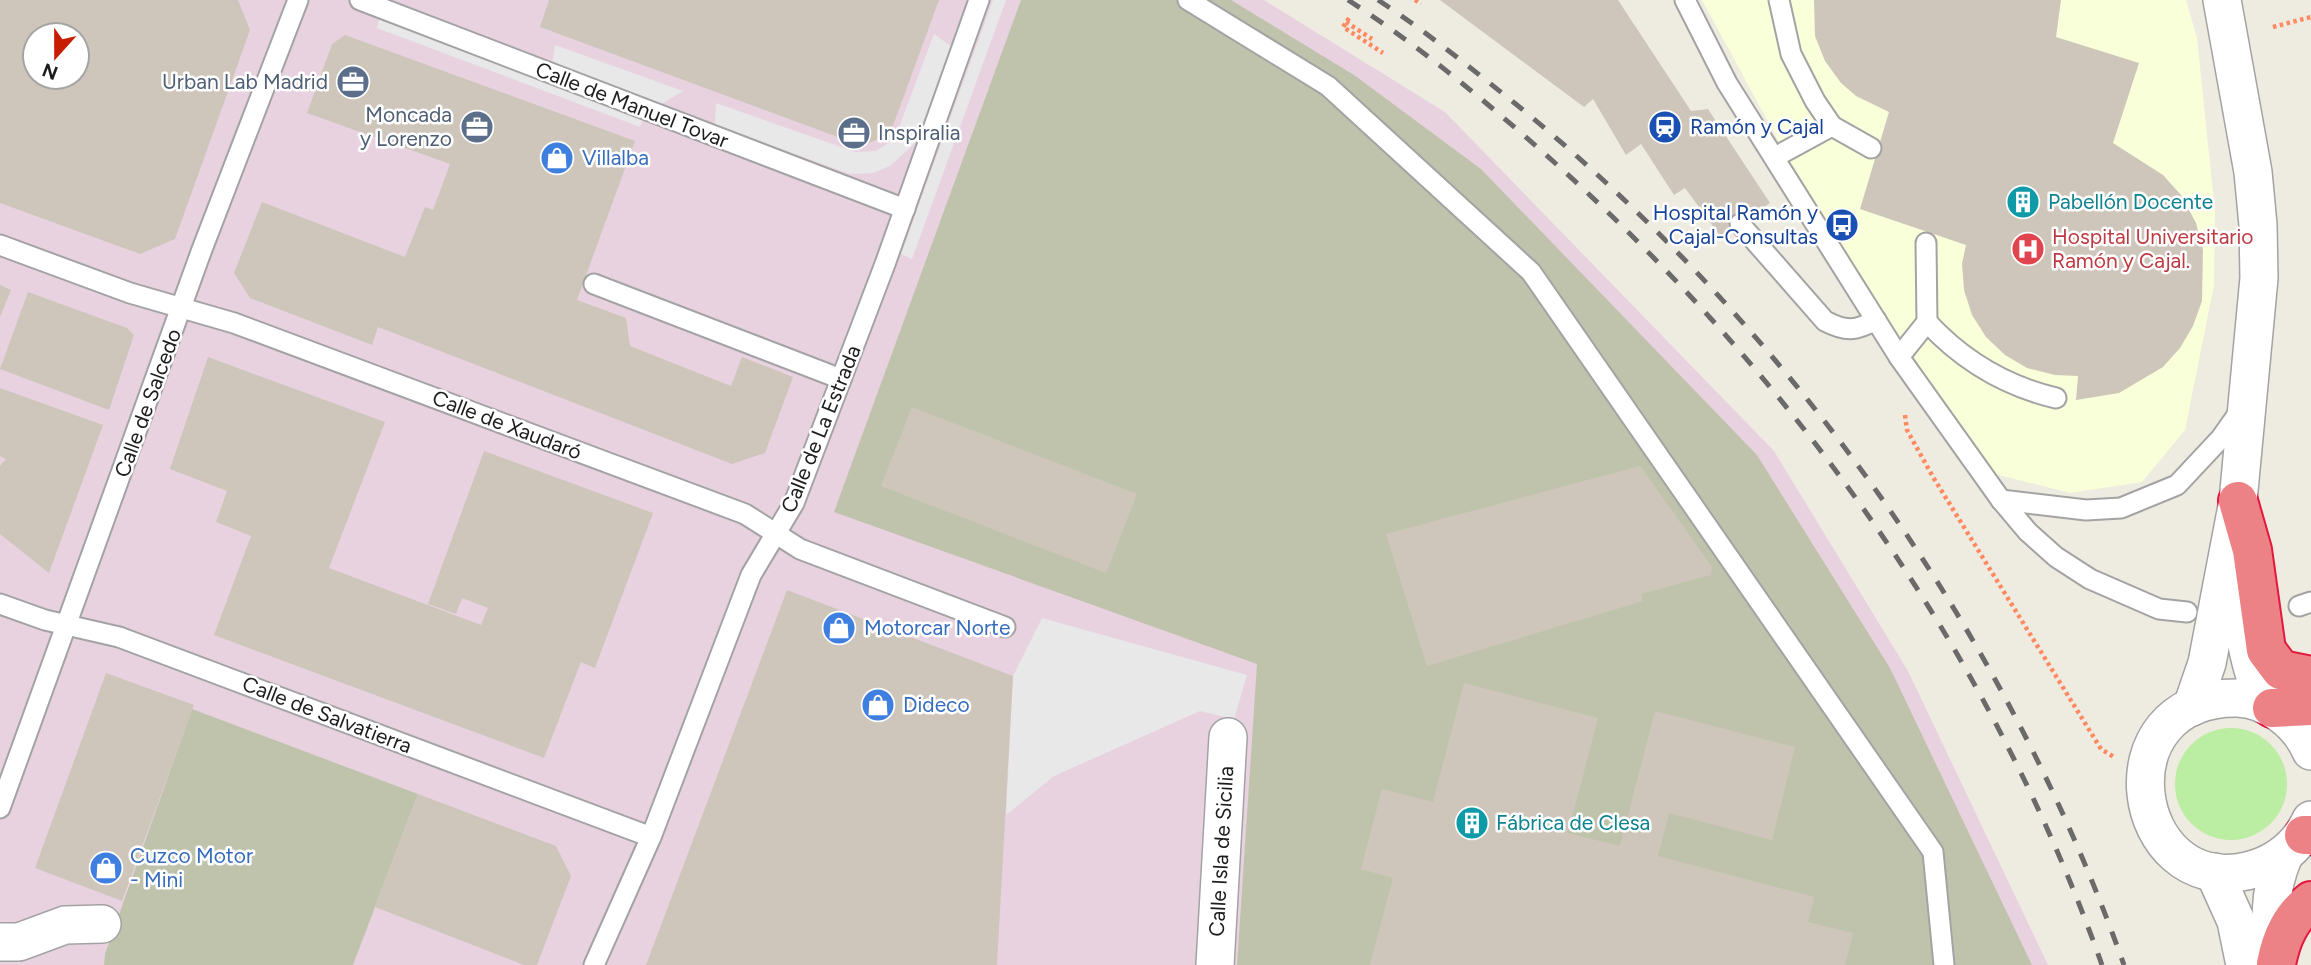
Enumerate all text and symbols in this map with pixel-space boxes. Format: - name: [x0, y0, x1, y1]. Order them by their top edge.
- north arrow: [21, 21, 91, 91]
- street label: Calle de Manuel Tovar: [532, 56, 732, 153]
- text: N: [39, 58, 61, 85]
- office icon: Urban Lab Madrid: [334, 63, 372, 101]
- place label: Urban Lab Madrid: [162, 69, 328, 94]
- place label: Moncada y Lorenzo: [360, 102, 452, 151]
- office icon: Moncada y Lorenzo: [458, 108, 496, 146]
- station icon: Ramón y Cajal: [1646, 108, 1684, 146]
- office icon: Inspiralia: [835, 114, 873, 152]
- place label: Ramón y Cajal: [1690, 114, 1824, 139]
- place label: Inspiralia: [878, 120, 961, 145]
- shop icon: Villalba: [538, 139, 576, 177]
- place label: Villalba: [582, 145, 649, 170]
- building icon: Pabellón Docente: [2004, 183, 2042, 221]
- place label: Pabellón Docente: [2048, 189, 2213, 214]
- place label: Hospital Ramón y Cajal-Consultas: [1653, 200, 1818, 249]
- bus stop icon: Hospital Ramón y Cajal-Consultas: [1823, 206, 1861, 244]
- place label: Hospital Universitario Ramón y Cajal.: [2052, 224, 2254, 273]
- hospital icon: Hospital Universitario Ramón y Cajal.: [2009, 230, 2047, 268]
- street label: Calle de Salcedo: [109, 325, 186, 481]
- street label: Calle de La Estrada: [776, 341, 866, 516]
- street label: Calle de Xaudaró: [429, 385, 585, 464]
- shop icon: Motorcar Norte: [820, 609, 858, 647]
- place label: Motorcar Norte: [864, 615, 1010, 640]
- street label: Calle de Salvatierra: [239, 671, 415, 758]
- shop icon: Dideco: [859, 686, 897, 724]
- place label: Dideco: [903, 692, 970, 717]
- street label: Calle Isla de Sicilia: [1204, 765, 1238, 937]
- building icon: Fábrica de Clesa: [1453, 804, 1491, 842]
- place label: Fábrica de Clesa: [1496, 810, 1650, 835]
- place label: Cuzco Motor - Mini: [130, 843, 253, 892]
- shop icon: Cuzco Motor - Mini: [87, 849, 125, 887]

